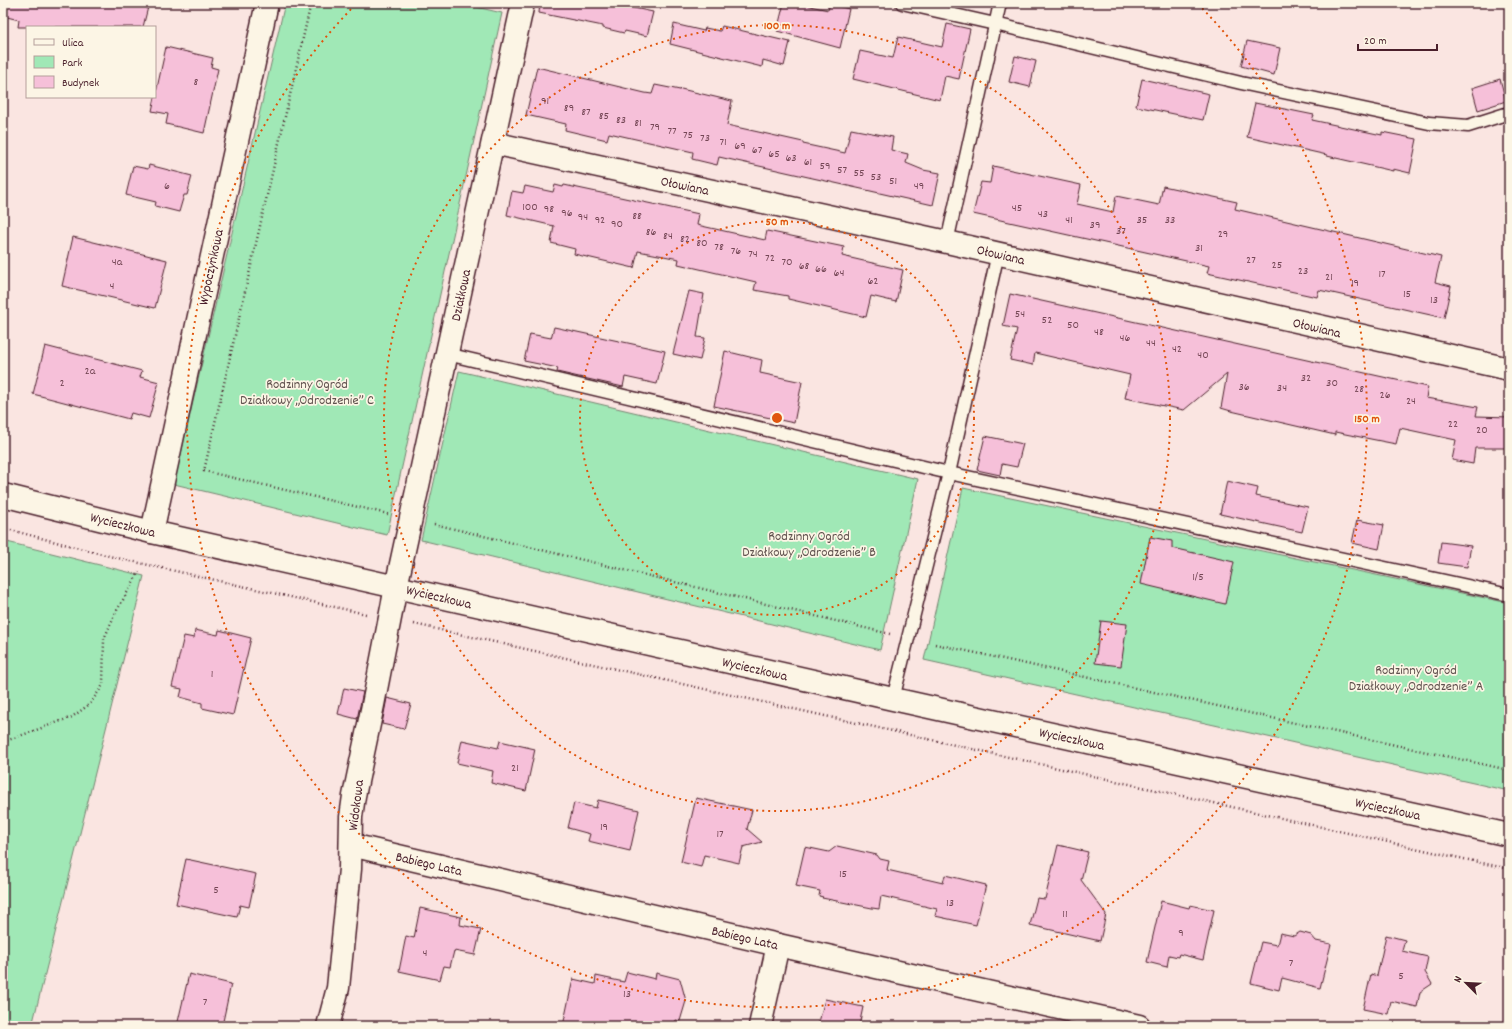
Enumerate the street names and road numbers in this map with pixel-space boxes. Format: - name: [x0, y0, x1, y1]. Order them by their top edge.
- street label: Ołowiana: [659, 172, 711, 202]
- street label: Wypoczynkowa: [194, 227, 230, 307]
- street label: Ołowiana: [974, 241, 1027, 271]
- street label: Działkowa: [447, 267, 477, 323]
- street label: Ołowiana: [1290, 314, 1343, 344]
- street label: Wycieczkowa: [88, 508, 158, 544]
- street label: Wycieczkowa: [404, 581, 474, 615]
- street label: Wycieczkowa: [720, 653, 790, 687]
- street label: Wycieczkowa: [1037, 723, 1107, 757]
- street label: Widokowa: [344, 778, 370, 832]
- street label: Wycieczkowa: [1353, 793, 1423, 827]
- street label: Babiego Lata: [393, 848, 464, 882]
- street label: Babiego Lata: [709, 922, 780, 956]

